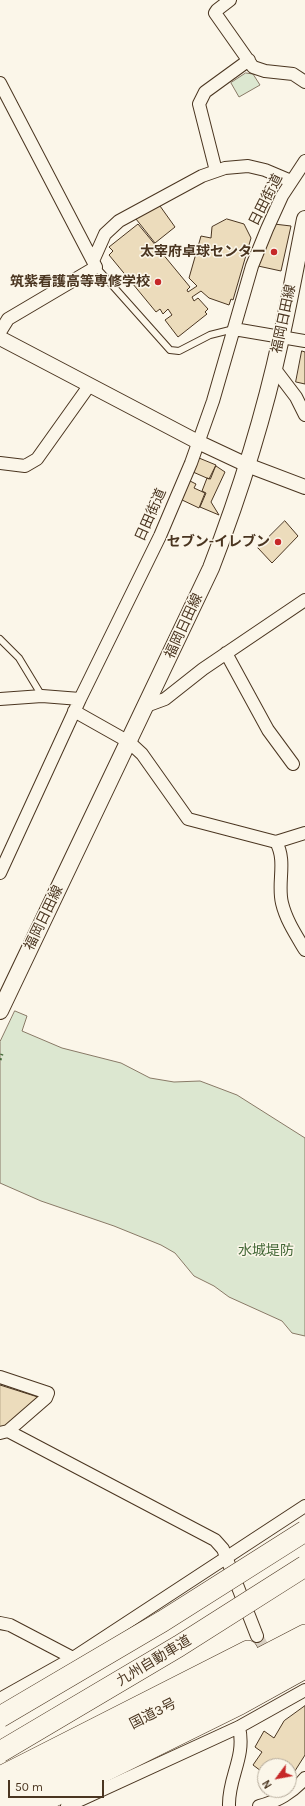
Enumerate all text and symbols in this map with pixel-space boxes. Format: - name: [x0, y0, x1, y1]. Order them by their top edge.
- street label: 日田街道: [246, 171, 286, 229]
- place label: 太宰府卓球センター: [140, 244, 266, 260]
- marker: 太宰府卓球センター: [269, 247, 279, 257]
- place label: 筑紫看護高等専修学校: [10, 274, 150, 290]
- marker: 筑紫看護高等専修学校: [153, 277, 163, 287]
- street label: 福岡日田線: [269, 283, 299, 355]
- street label: 日田街道: [132, 486, 170, 544]
- place label: セブン-イレブン: [167, 534, 270, 550]
- marker: セブン-イレブン: [273, 537, 283, 547]
- street label: 福岡日田線: [162, 591, 206, 661]
- street label: 福岡日田線: [21, 883, 67, 953]
- park label: 水城堤防: [238, 1243, 294, 1259]
- street label: 九州自動車道: [114, 1632, 194, 1690]
- street label: 国道3号: [127, 1695, 179, 1733]
- north arrow: [257, 1758, 297, 1798]
- scale bar: [10, 1772, 106, 1798]
- text: N: [260, 1777, 275, 1791]
- text: 50 m: [15, 1780, 43, 1794]

